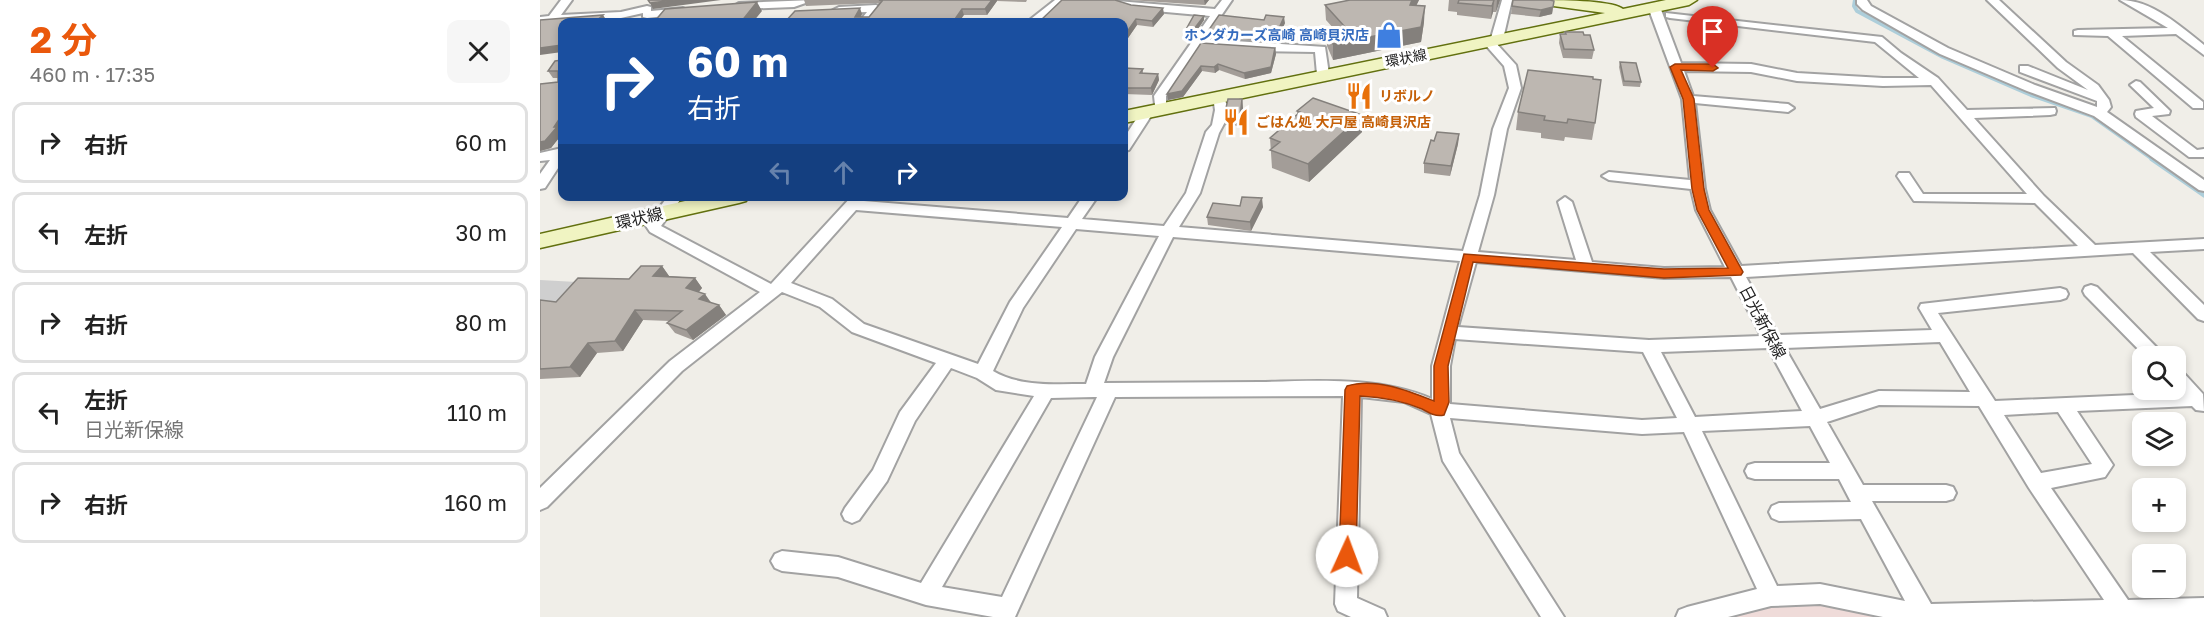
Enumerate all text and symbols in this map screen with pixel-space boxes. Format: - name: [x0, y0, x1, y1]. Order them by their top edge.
- pin: [1687, 6, 1738, 68]
- icon: arrive: [1696, 15, 1729, 48]
- text: 2 分: [30, 18, 97, 61]
- button: close: [447, 20, 510, 83]
- shop icon: ホンダカーズ高崎 高崎貝沢店: [1374, 20, 1404, 50]
- place label: ホンダカーズ高崎 高崎貝沢店: [1184, 26, 1369, 43]
- text: 60 m: [687, 36, 788, 86]
- icon: right: [588, 42, 666, 120]
- street label: 環状線: [1384, 45, 1428, 70]
- text: 460 m · 17:35: [30, 62, 155, 86]
- restaurant icon: リボルノ: [1344, 81, 1374, 111]
- place label: リボルノ: [1379, 87, 1435, 104]
- text: 右折: [687, 92, 741, 124]
- restaurant icon: ごはん処 大戸屋 高崎貝沢店: [1221, 107, 1251, 137]
- place label: ごはん処 大戸屋 高崎貝沢店: [1256, 113, 1431, 130]
- icon: right: [33, 126, 66, 159]
- text: 60 m: [455, 129, 507, 156]
- text: 右折: [84, 131, 128, 158]
- icon: left: [764, 156, 797, 189]
- icon: ahead: [827, 156, 860, 189]
- icon: right: [890, 156, 923, 189]
- street label: 環状線: [613, 203, 665, 233]
- icon: left: [33, 216, 66, 249]
- text: 30 m: [456, 219, 507, 246]
- text: 左折: [84, 221, 128, 248]
- street label: 日光新保線: [1735, 282, 1791, 362]
- icon: right: [33, 306, 66, 339]
- text: 80 m: [455, 309, 507, 336]
- text: 右折: [84, 311, 128, 338]
- map controls: [2132, 346, 2186, 598]
- button: search: [2132, 346, 2186, 400]
- text: 左折: [84, 386, 128, 413]
- icon: left: [33, 396, 66, 429]
- text: 110 m: [447, 399, 507, 426]
- button: layers: [2132, 412, 2186, 466]
- text: 日光新保線: [84, 417, 184, 441]
- button: +: [2132, 478, 2186, 532]
- icon: right: [33, 486, 66, 519]
- text: 160 m: [444, 489, 507, 516]
- text: 右折: [84, 491, 128, 518]
- position arrow: [1315, 524, 1379, 588]
- button: −: [2132, 544, 2186, 598]

